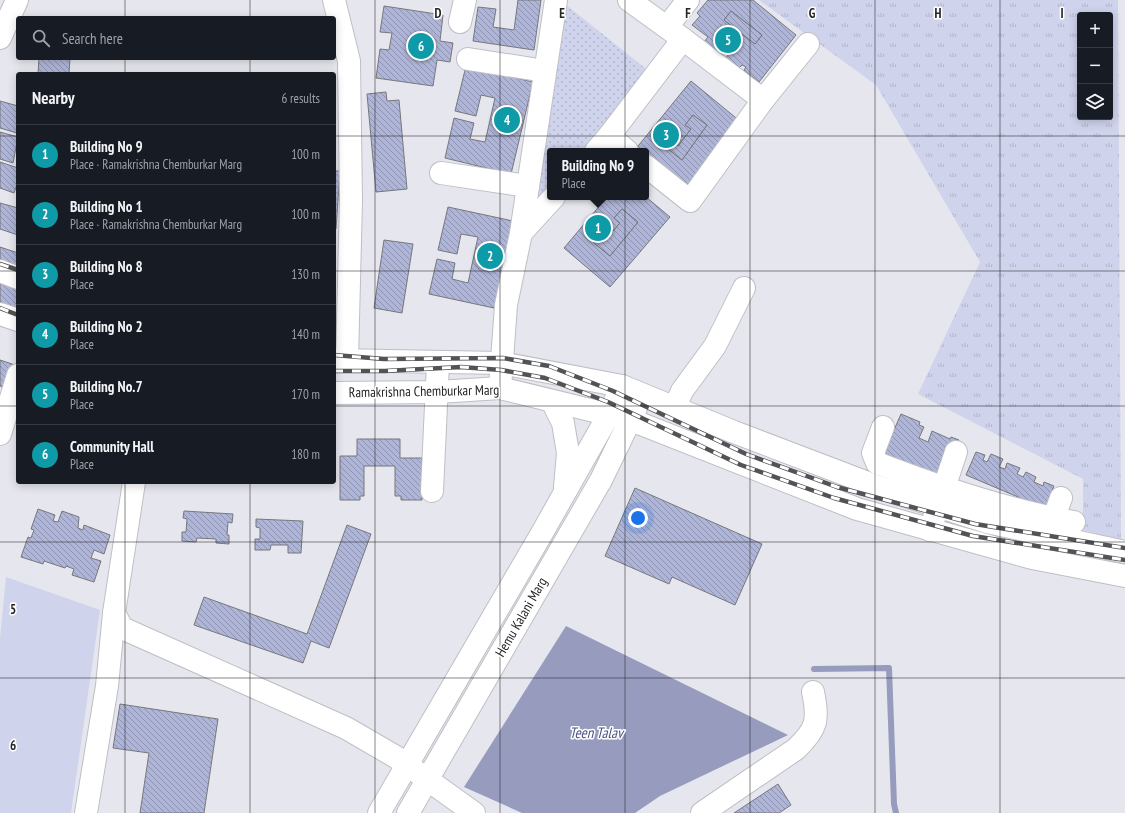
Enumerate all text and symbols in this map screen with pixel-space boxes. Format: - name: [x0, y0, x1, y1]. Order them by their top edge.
- text: D: [435, 5, 442, 22]
- text: E: [559, 5, 565, 22]
- text: F: [685, 5, 691, 22]
- text: G: [809, 5, 816, 22]
- text: H: [935, 5, 942, 22]
- text: I: [1060, 5, 1064, 22]
- map controls: [1077, 12, 1113, 120]
- button: +: [1077, 12, 1113, 48]
- search box: [16, 16, 336, 60]
- pin: 5: [715, 25, 741, 55]
- icon: search: [30, 27, 52, 49]
- text: Search here: [62, 29, 123, 48]
- pin: 6: [408, 31, 434, 61]
- button: −: [1077, 48, 1113, 84]
- button: layers: [1077, 84, 1113, 120]
- text: Nearby: [32, 87, 75, 109]
- text: 6 results: [281, 90, 320, 107]
- pin: 4: [494, 105, 520, 135]
- pin: 3: [653, 120, 679, 150]
- text: Building No 9: [70, 137, 143, 156]
- text: 1: [42, 146, 48, 163]
- text: 100 m: [291, 146, 320, 163]
- popup: [547, 148, 649, 200]
- text: Place · Ramakrishna Chemburkar Marg: [70, 156, 242, 173]
- text: Building No 9: [562, 156, 634, 175]
- text: Place: [562, 175, 586, 192]
- text: Building No 1: [70, 197, 143, 216]
- text: 2: [42, 206, 48, 223]
- text: 100 m: [291, 206, 320, 223]
- pin: 1: [585, 213, 611, 243]
- text: Place · Ramakrishna Chemburkar Marg: [70, 216, 242, 233]
- pin: 2: [477, 241, 503, 271]
- text: Building No 8: [70, 257, 143, 276]
- text: 3: [42, 266, 48, 283]
- text: 130 m: [291, 266, 320, 283]
- text: Place: [70, 276, 94, 293]
- text: Building No 2: [70, 317, 143, 336]
- text: 4: [42, 326, 48, 343]
- text: 140 m: [291, 326, 320, 343]
- text: Place: [70, 336, 94, 353]
- text: Building No.7: [70, 377, 143, 396]
- street label: Ramakrishna Chemburkar Marg: [349, 381, 499, 401]
- text: 5: [42, 386, 48, 403]
- text: 170 m: [291, 386, 320, 403]
- text: Place: [70, 396, 94, 413]
- text: Community Hall: [70, 437, 154, 456]
- text: 6: [42, 446, 48, 463]
- text: 180 m: [291, 446, 320, 463]
- text: Place: [70, 456, 94, 473]
- your location: [628, 508, 648, 528]
- street label: Hemu Kalani Marg: [491, 574, 551, 660]
- text: 5: [10, 601, 16, 618]
- water label: Teen Talav: [569, 723, 625, 742]
- text: 6: [10, 737, 16, 754]

